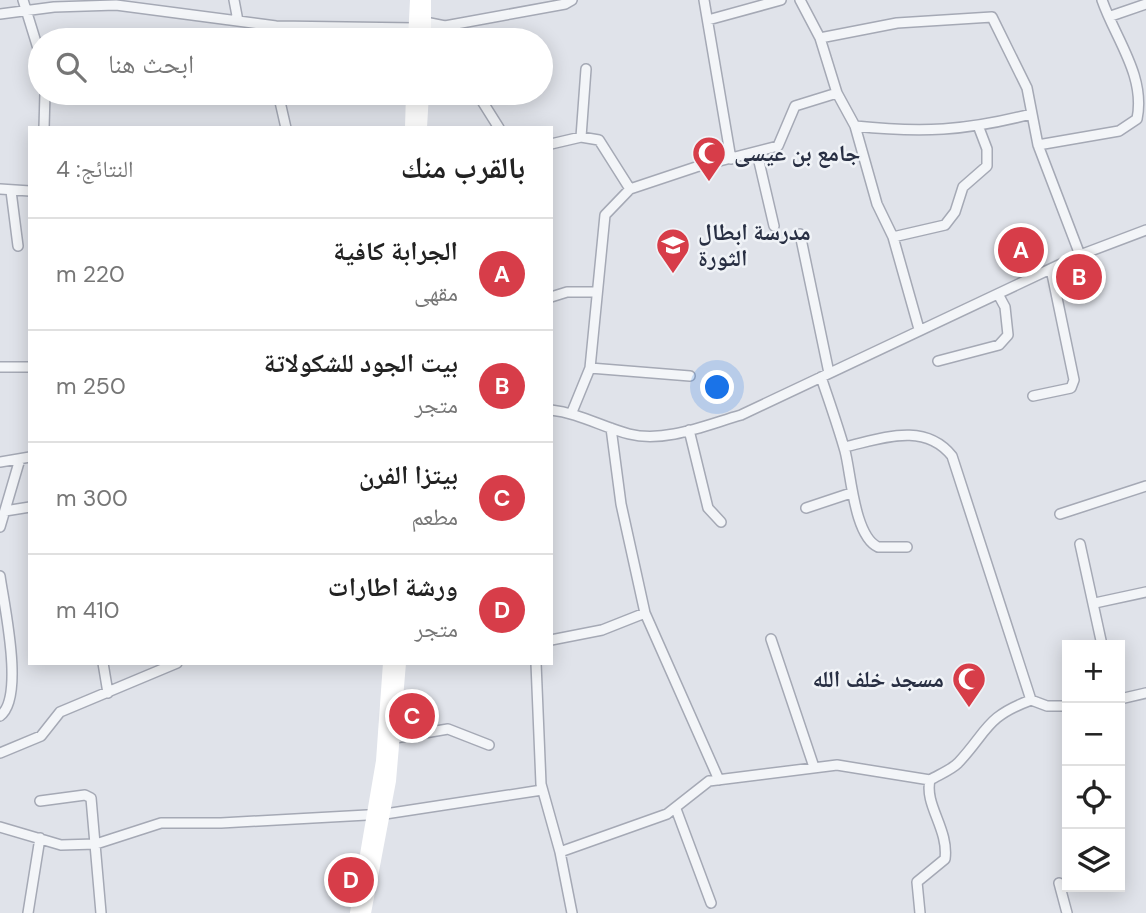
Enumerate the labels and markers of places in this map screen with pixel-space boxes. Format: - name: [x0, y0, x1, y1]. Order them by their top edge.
- mosque icon: جامع بن عيسى: [690, 134, 728, 183]
- place label: جامع بن عيسى: [734, 138, 860, 168]
- place label: مدرسة ابطال الثورة: [698, 217, 811, 273]
- pin: A: [998, 224, 1044, 276]
- school or university icon: مدرسة ابطال الثورة: [654, 226, 692, 275]
- pin: B: [1056, 251, 1102, 303]
- mosque icon: مسجد خلف الله: [950, 660, 988, 709]
- place label: مسجد خلف الله: [812, 664, 944, 694]
- pin: C: [389, 690, 435, 742]
- pin: D: [328, 854, 374, 906]

